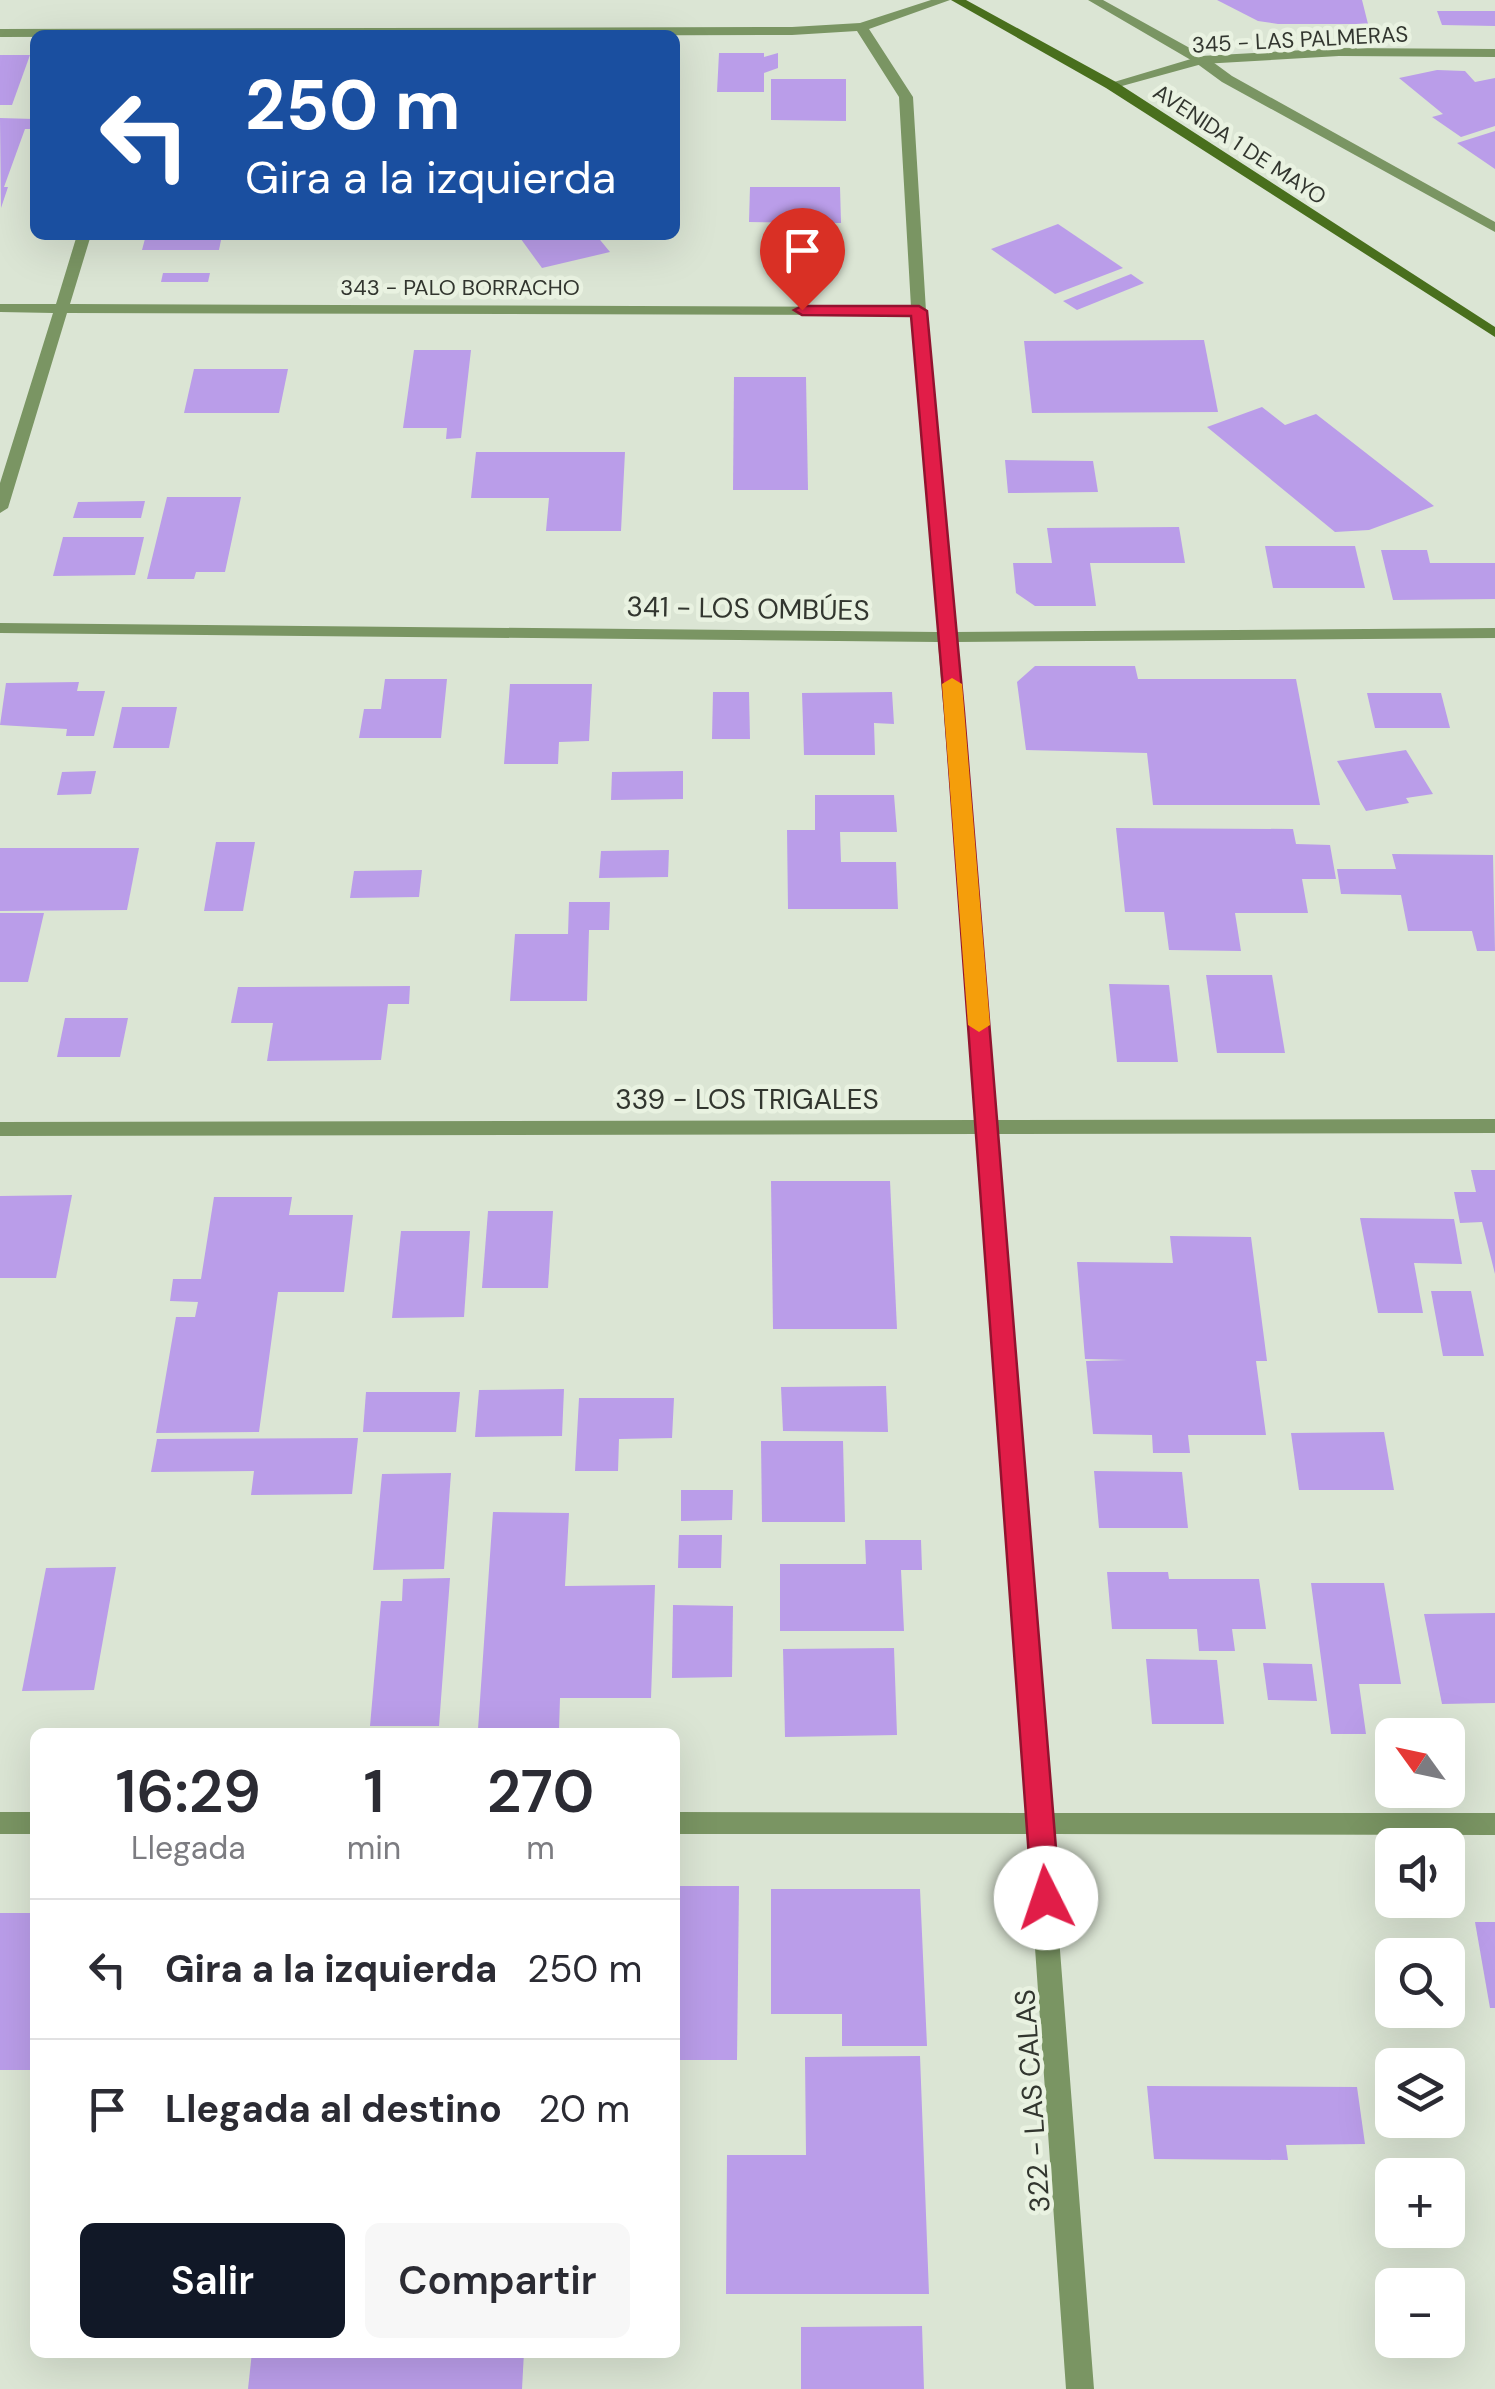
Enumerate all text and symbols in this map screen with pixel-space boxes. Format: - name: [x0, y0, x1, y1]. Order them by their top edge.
- street label: 345 - LAS PALMERAS: [1191, 19, 1409, 60]
- text: 250 m: [245, 60, 461, 151]
- icon: left: [80, 70, 210, 200]
- street label: AVENIDA 1 DE MAYO: [1148, 78, 1332, 211]
- text: Gira a la izquierda: [245, 148, 616, 207]
- pin: [760, 208, 845, 311]
- icon: arrive: [775, 223, 830, 278]
- street label: 343 - PALO BORRACHO: [340, 273, 580, 302]
- street label: 341 - LOS OMBÚES: [626, 588, 870, 629]
- street label: 339 - LOS TRIGALES: [615, 1081, 879, 1118]
- north arrow: [1375, 1718, 1465, 1808]
- map controls: [1375, 1718, 1465, 2358]
- text: 16:29: [116, 1752, 261, 1831]
- text: 1: [363, 1752, 384, 1831]
- text: 270: [487, 1752, 594, 1831]
- text: Llegada: [131, 1827, 246, 1869]
- text: min: [347, 1827, 401, 1869]
- text: m: [526, 1827, 555, 1869]
- button: sound: [1375, 1828, 1465, 1918]
- position arrow: [994, 1846, 1098, 1950]
- button: search: [1375, 1938, 1465, 2028]
- icon: left: [80, 1942, 135, 1997]
- text: Gira a la izquierda: [165, 1944, 497, 1994]
- text: 250 m: [527, 1944, 642, 1994]
- street label: 322 - LAS CALAS: [1006, 1988, 1059, 2214]
- button: layers: [1375, 2048, 1465, 2138]
- icon: arrive: [80, 2082, 135, 2137]
- text: Llegada al destino: [165, 2084, 502, 2134]
- text: 20 m: [539, 2084, 630, 2134]
- button: +: [1375, 2158, 1465, 2248]
- button: Salir: [80, 2223, 345, 2338]
- button: Compartir: [365, 2223, 630, 2338]
- button: −: [1375, 2268, 1465, 2358]

